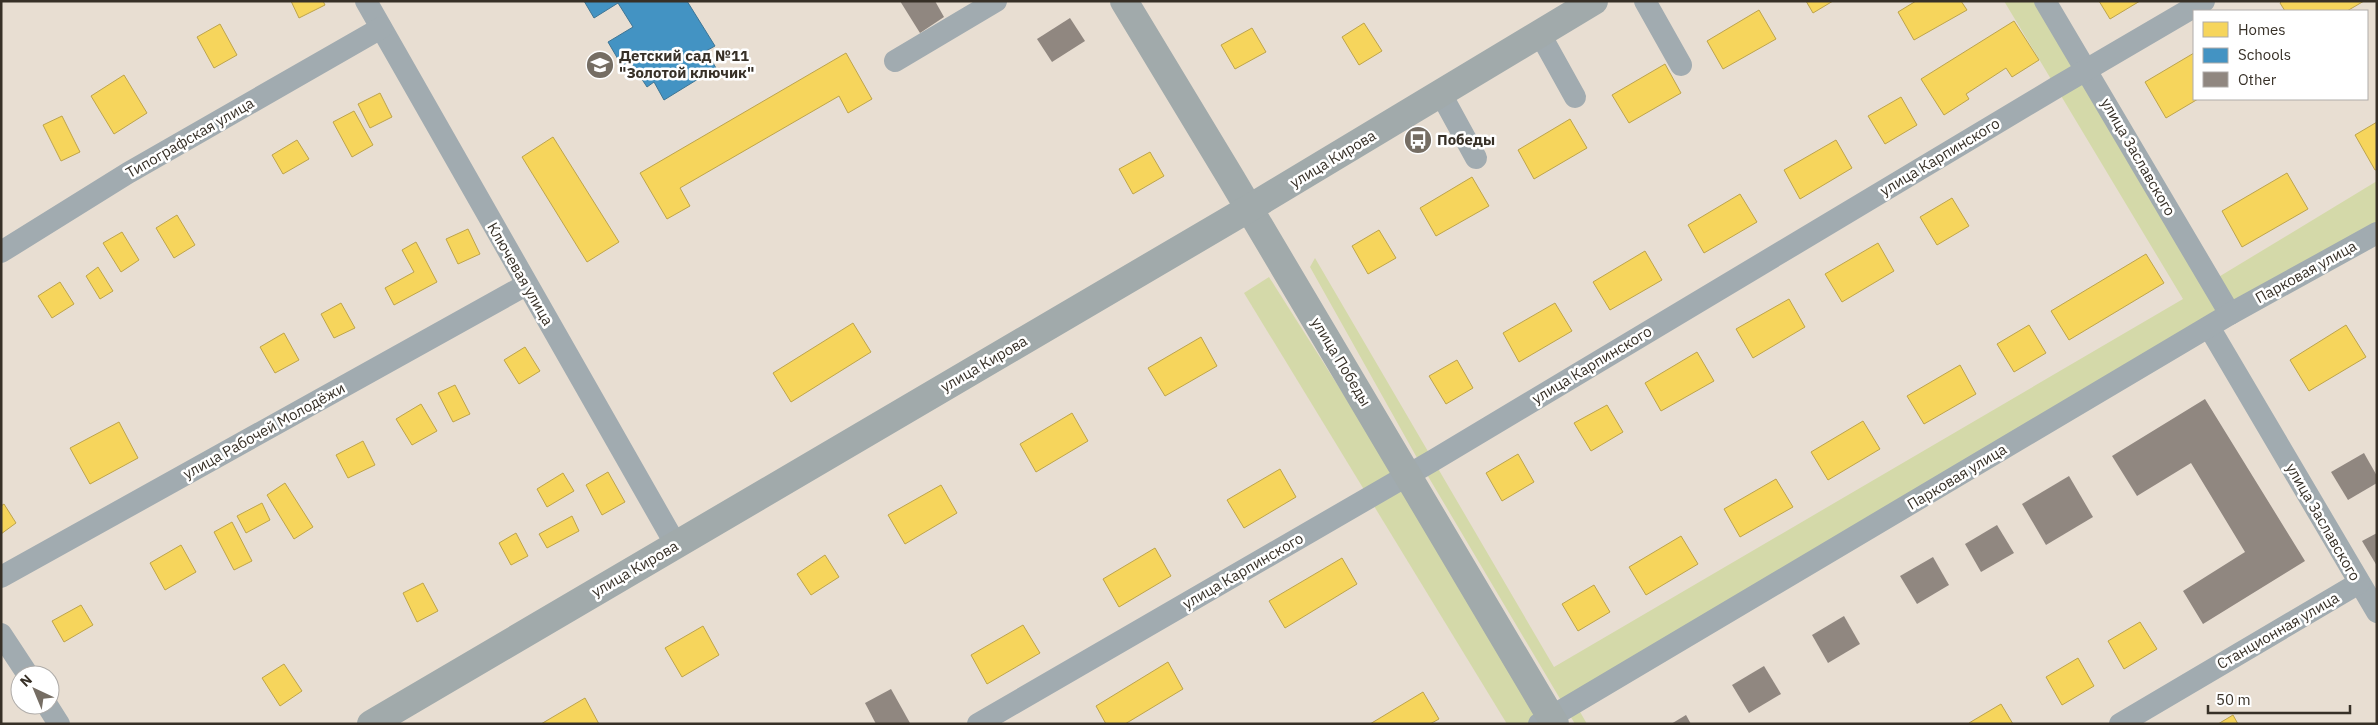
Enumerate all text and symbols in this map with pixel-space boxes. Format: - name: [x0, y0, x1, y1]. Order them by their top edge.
- legend: [2193, 10, 2368, 100]
- text: Homes: [2238, 20, 2286, 39]
- text: Schools: [2238, 45, 2291, 64]
- place label: Детский сад №11 "Золотой ключик": [619, 46, 754, 82]
- school or university icon: Детский сад №11 "Золотой ключик": [585, 50, 615, 80]
- text: Other: [2238, 70, 2277, 89]
- street label: Типографская улица: [122, 93, 257, 182]
- street label: улица Заславского: [2097, 94, 2180, 219]
- street label: улица Карпинского: [1876, 113, 2003, 200]
- street label: улица Кирова: [1286, 125, 1379, 192]
- bus stop icon: Победы: [1403, 125, 1433, 155]
- place label: Победы: [1437, 130, 1495, 149]
- street label: Ключевая улица: [483, 219, 558, 329]
- street label: Парковая улица: [2252, 236, 2360, 307]
- street label: улица Победы: [1307, 314, 1375, 410]
- street label: улица Карпинского: [1528, 321, 1655, 408]
- street label: улица Кирова: [937, 331, 1031, 396]
- street label: улица Рабочей Молодёжи: [179, 378, 348, 483]
- street label: Парковая улица: [1903, 439, 2010, 514]
- street label: улица Заславского: [2282, 459, 2365, 584]
- street label: улица Карпинского: [1179, 528, 1307, 613]
- street label: улица Кирова: [588, 536, 682, 601]
- street label: Станционная улица: [2213, 588, 2342, 673]
- north arrow: [10, 665, 60, 715]
- text: N: [16, 671, 36, 691]
- scale bar: [2208, 682, 2350, 714]
- text: 50 m: [2216, 690, 2251, 709]

